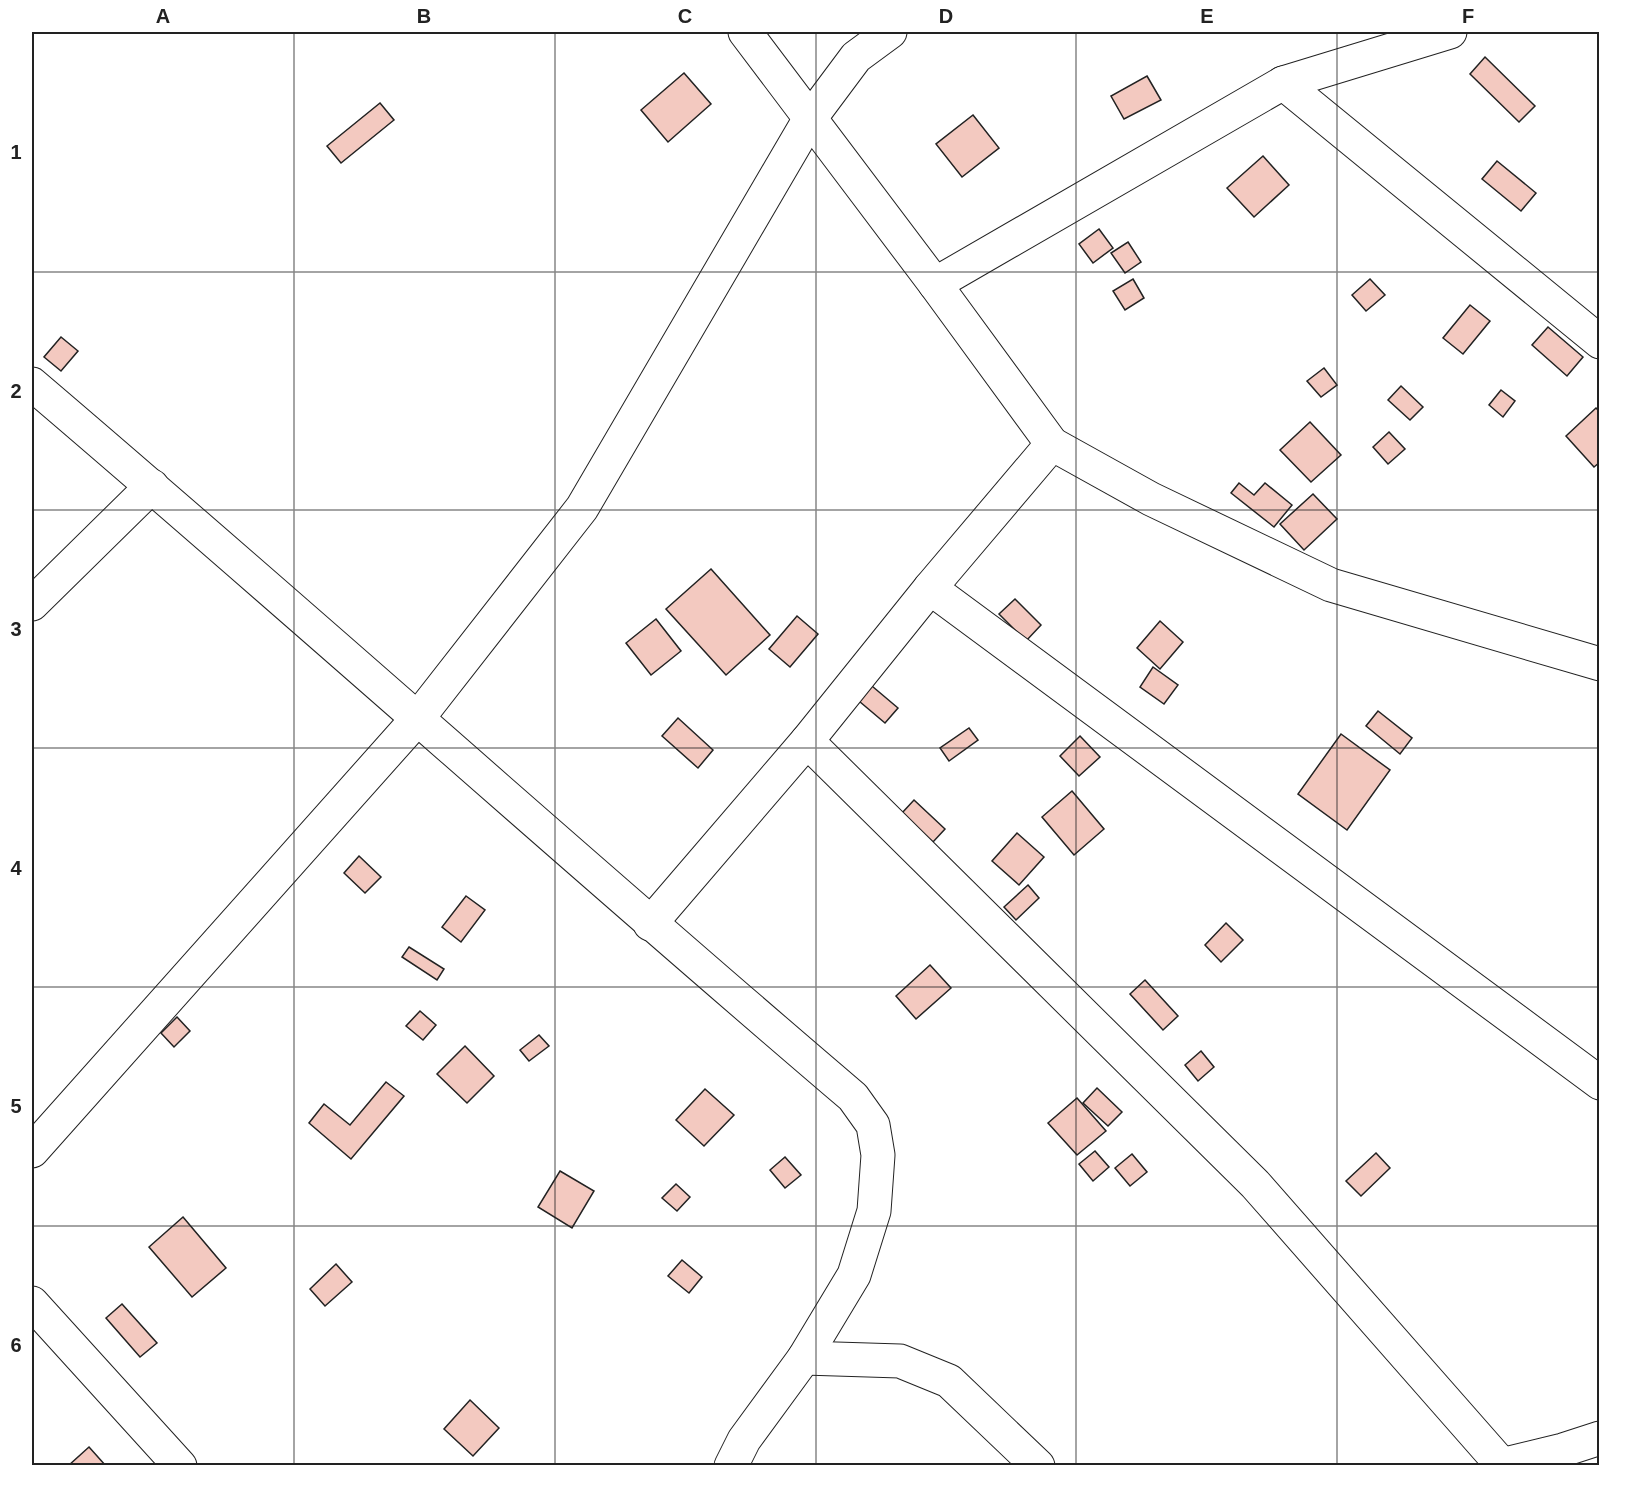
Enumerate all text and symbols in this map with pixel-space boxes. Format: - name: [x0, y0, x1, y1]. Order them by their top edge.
- text: A: [156, 5, 170, 27]
- text: B: [417, 5, 431, 27]
- text: C: [678, 5, 692, 27]
- text: D: [939, 5, 953, 27]
- text: E: [1200, 5, 1214, 27]
- text: F: [1462, 5, 1474, 27]
- text: 1: [10, 141, 22, 163]
- text: 2: [10, 380, 22, 402]
- text: 3: [10, 618, 22, 640]
- text: 4: [10, 857, 22, 879]
- text: 5: [10, 1095, 22, 1117]
- text: 6: [10, 1334, 22, 1356]

